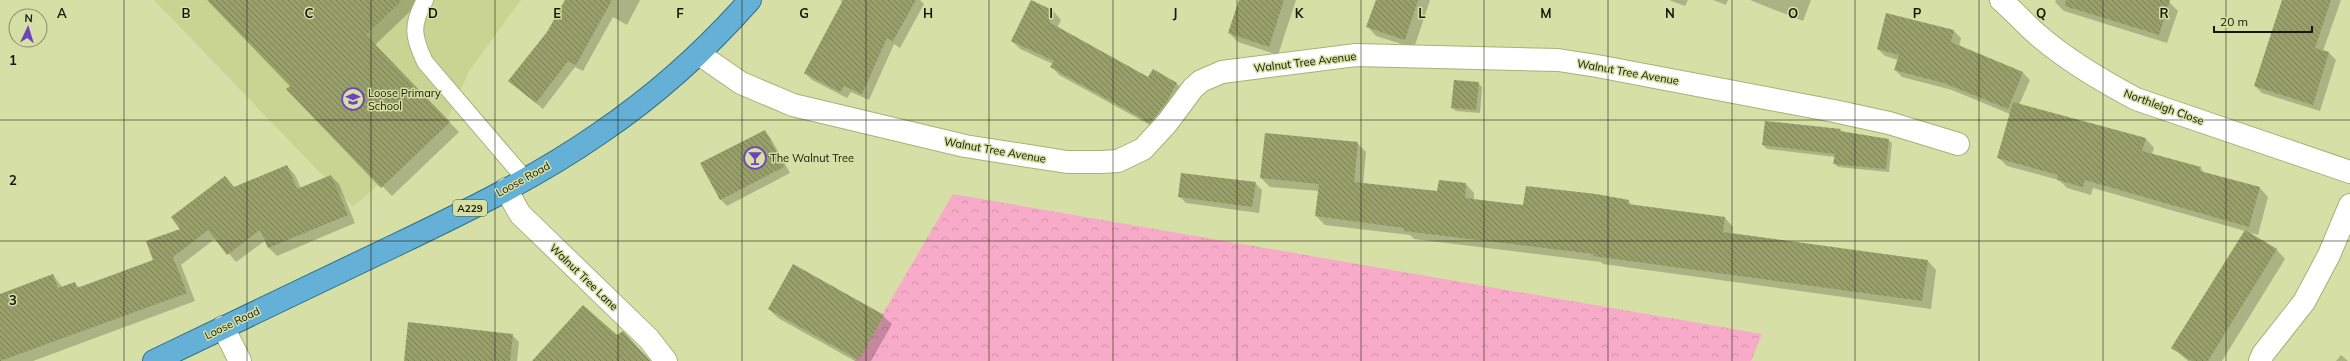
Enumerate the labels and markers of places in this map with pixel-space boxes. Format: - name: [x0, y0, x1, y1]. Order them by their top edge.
- school or university icon: Loose Primary School: [340, 86, 366, 112]
- place label: Loose Primary School: [368, 86, 441, 113]
- bar icon: The Walnut Tree: [742, 145, 768, 171]
- place label: The Walnut Tree: [770, 151, 854, 165]

